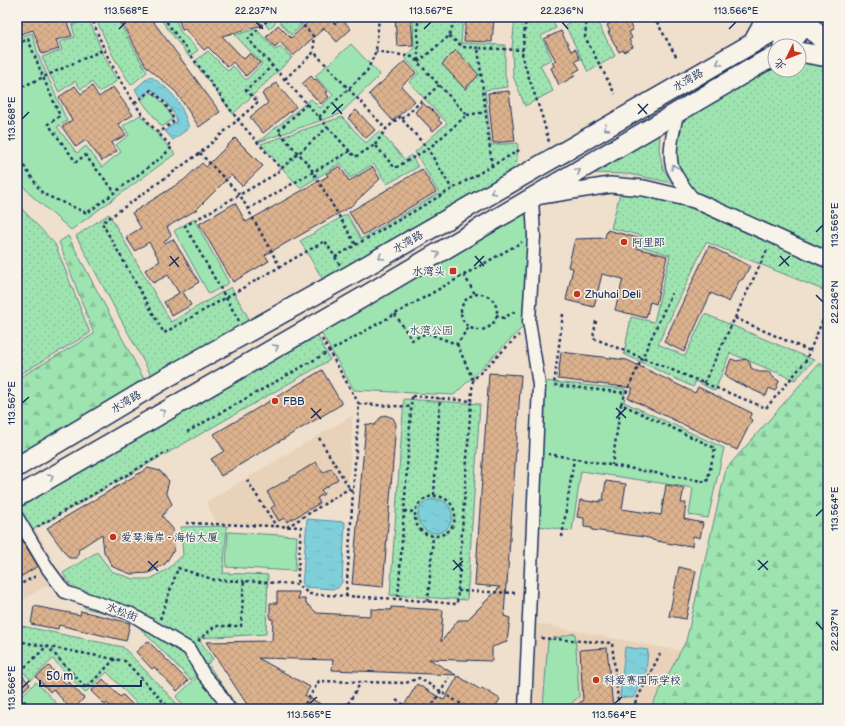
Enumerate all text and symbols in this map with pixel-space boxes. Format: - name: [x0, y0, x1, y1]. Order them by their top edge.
- text: 113.568°E: [104, 5, 149, 17]
- text: 22.237°N: [235, 5, 277, 17]
- text: 113.567°E: [409, 5, 453, 17]
- text: 22.236°N: [540, 5, 584, 17]
- text: 113.566°E: [714, 5, 759, 17]
- north arrow: [767, 38, 807, 78]
- text: 北: [772, 56, 789, 73]
- one-way arrow: [716, 58, 723, 65]
- street label: 水湾路: [670, 66, 706, 94]
- text: 113.568°E: [6, 96, 18, 141]
- one-way arrow: [603, 123, 610, 130]
- one-way arrow: [670, 163, 679, 170]
- one-way arrow: [574, 169, 581, 176]
- one-way arrow: [490, 188, 498, 195]
- text: 113.565°E: [829, 202, 841, 247]
- street label: 水湾路: [390, 228, 426, 256]
- place label: 阿里郎: [632, 236, 665, 249]
- marker: 阿里郎: [619, 237, 629, 247]
- one-way arrow: [433, 251, 440, 258]
- one-way arrow: [378, 253, 385, 260]
- place label: 水湾头: [412, 265, 445, 278]
- marker: 水湾头: [448, 266, 458, 276]
- text: 22.236°N: [829, 280, 841, 324]
- place label: Zhuhai Deli: [584, 288, 641, 301]
- marker: Zhuhai Deli: [572, 289, 582, 299]
- park label: 水湾公园: [409, 324, 453, 337]
- one-way arrow: [272, 345, 279, 352]
- text: 113.567°E: [6, 381, 18, 425]
- street label: 水湾路: [109, 388, 143, 416]
- place label: FBB: [283, 395, 305, 408]
- marker: FBB: [270, 396, 280, 406]
- one-way arrow: [159, 409, 166, 416]
- one-way arrow: [47, 475, 54, 482]
- text: 113.564°E: [829, 486, 841, 531]
- place label: 爱琴海岸 - 海怡大厦: [121, 531, 218, 544]
- marker: 爱琴海岸 - 海怡大厦: [108, 532, 118, 542]
- street label: 水松街: [104, 600, 141, 625]
- text: 22.237°N: [829, 609, 841, 651]
- scale bar: [40, 662, 141, 688]
- text: 113.566°E: [6, 665, 18, 710]
- text: 50 m: [46, 669, 73, 684]
- place label: 科爱赛国际学校: [604, 674, 681, 687]
- marker: 科爱赛国际学校: [591, 675, 601, 685]
- text: 113.565°E: [287, 709, 332, 721]
- text: 113.564°E: [592, 709, 637, 721]

